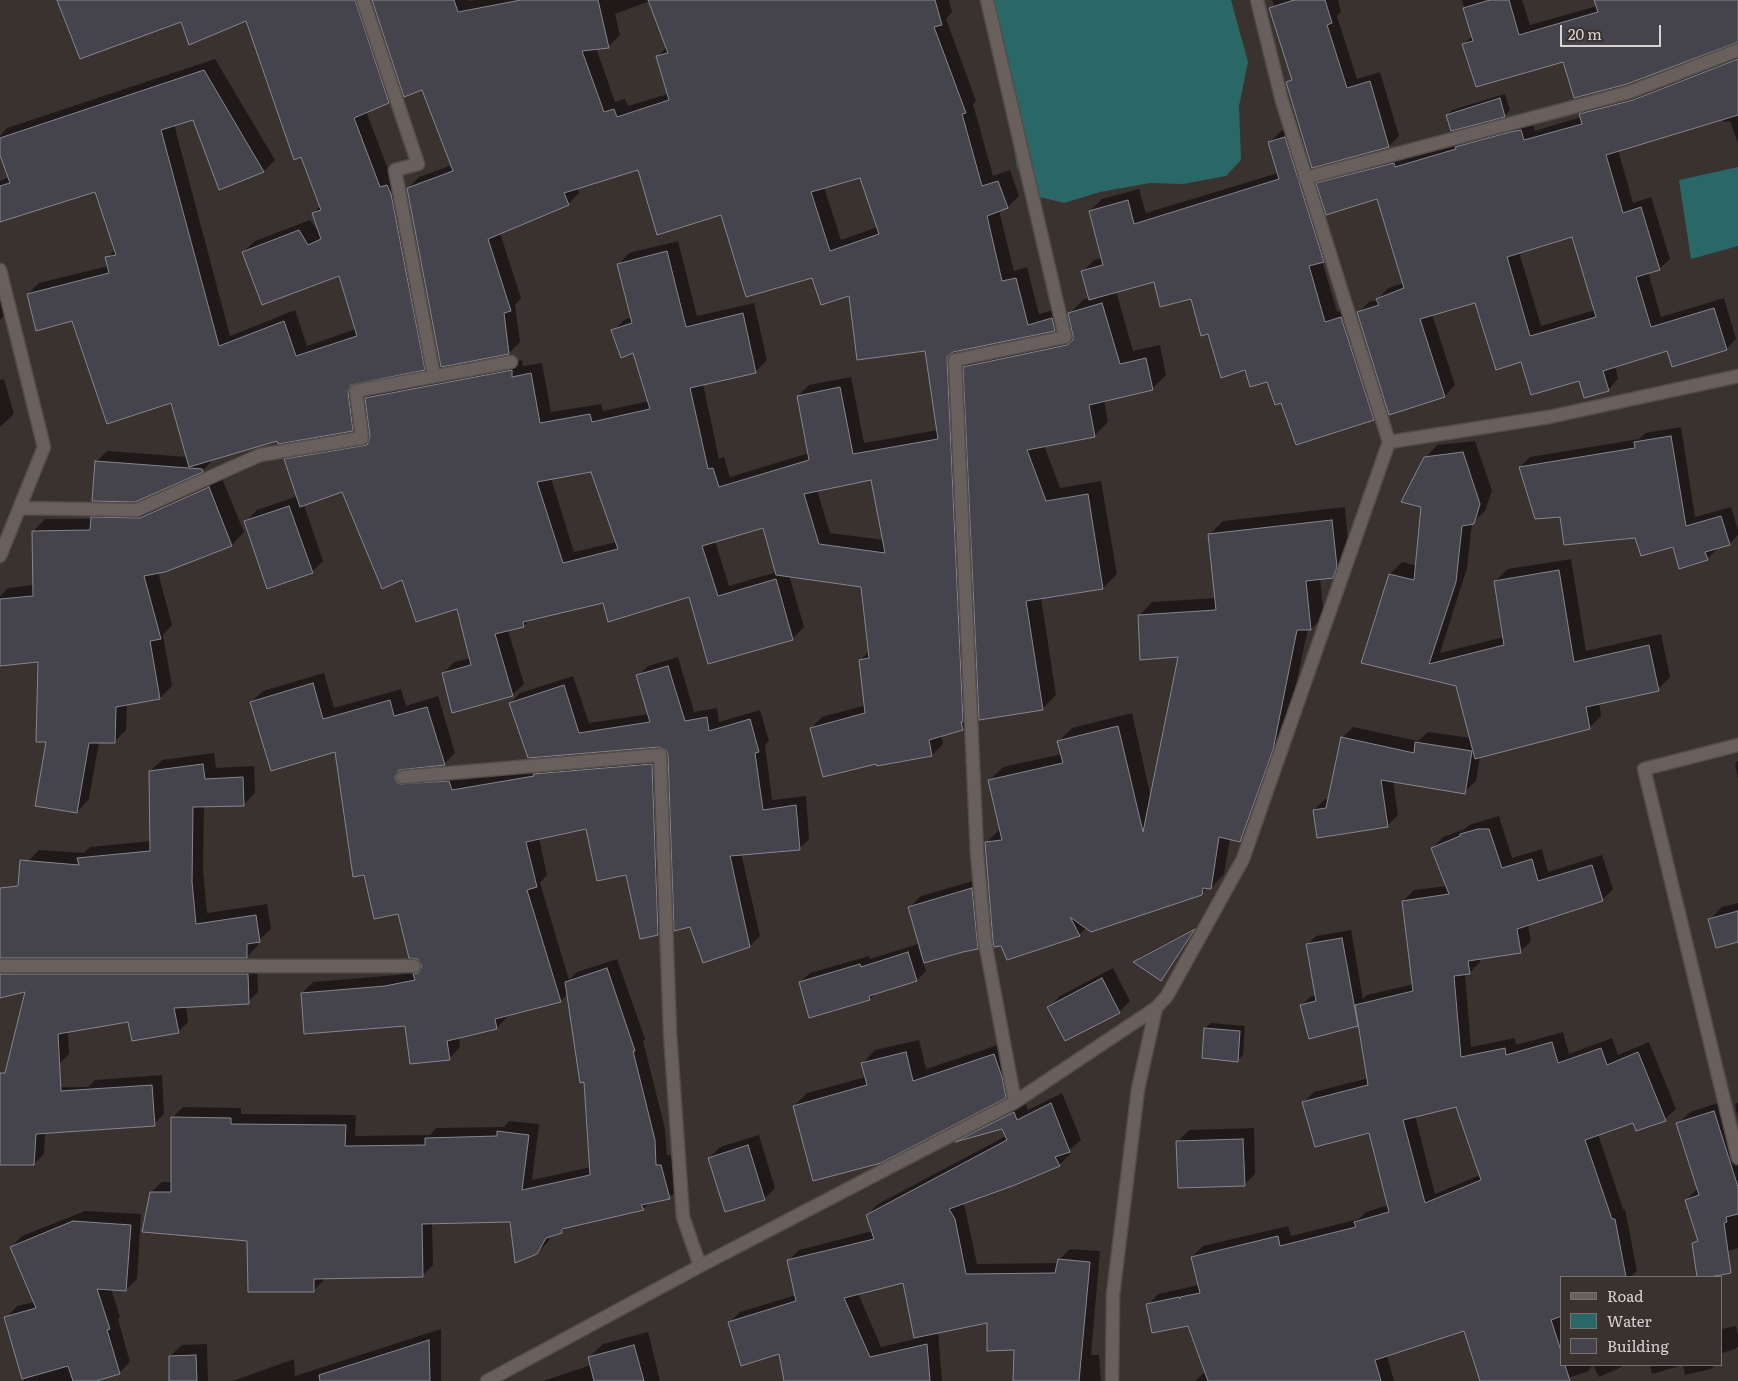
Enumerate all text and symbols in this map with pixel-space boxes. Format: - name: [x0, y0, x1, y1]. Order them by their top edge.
- scale bar: [1563, 15, 1664, 47]
- text: 20 m: [1568, 22, 1602, 45]
- legend: [1560, 1276, 1723, 1366]
- text: Road: [1607, 1284, 1643, 1307]
- text: Water: [1607, 1309, 1652, 1332]
- text: Building: [1607, 1334, 1669, 1357]

